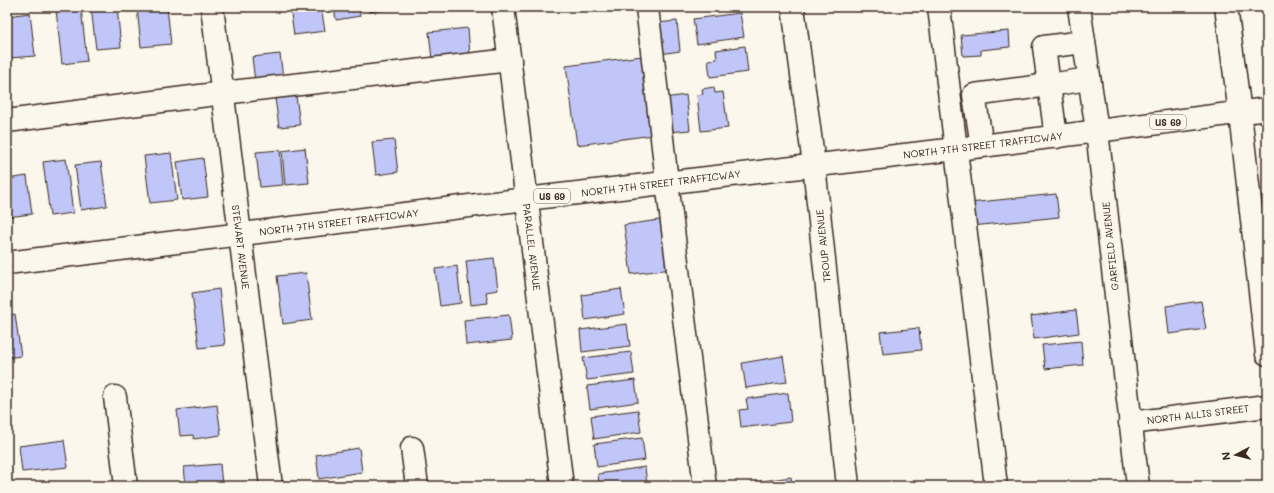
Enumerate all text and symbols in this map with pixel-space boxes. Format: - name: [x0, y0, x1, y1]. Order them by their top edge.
- road number: US 69: [1150, 115, 1186, 129]
- street label: NORTH 7TH STREET TRAFFICWAY: [902, 128, 1064, 162]
- street label: NORTH 7TH STREET TRAFFICWAY: [580, 166, 742, 200]
- road number: US 69: [534, 189, 570, 203]
- street label: GARFIELD AVENUE: [1098, 201, 1122, 291]
- street label: PARALLEL AVENUE: [520, 203, 544, 292]
- street label: STEWART AVENUE: [229, 204, 253, 290]
- street label: NORTH 7TH STREET TRAFFICWAY: [258, 205, 420, 239]
- street label: TROUP AVENUE: [812, 209, 834, 283]
- street label: NORTH ALLIS STREET: [1146, 401, 1250, 427]
- north arrow: [1216, 435, 1256, 475]
- text: N: [1218, 451, 1234, 461]

